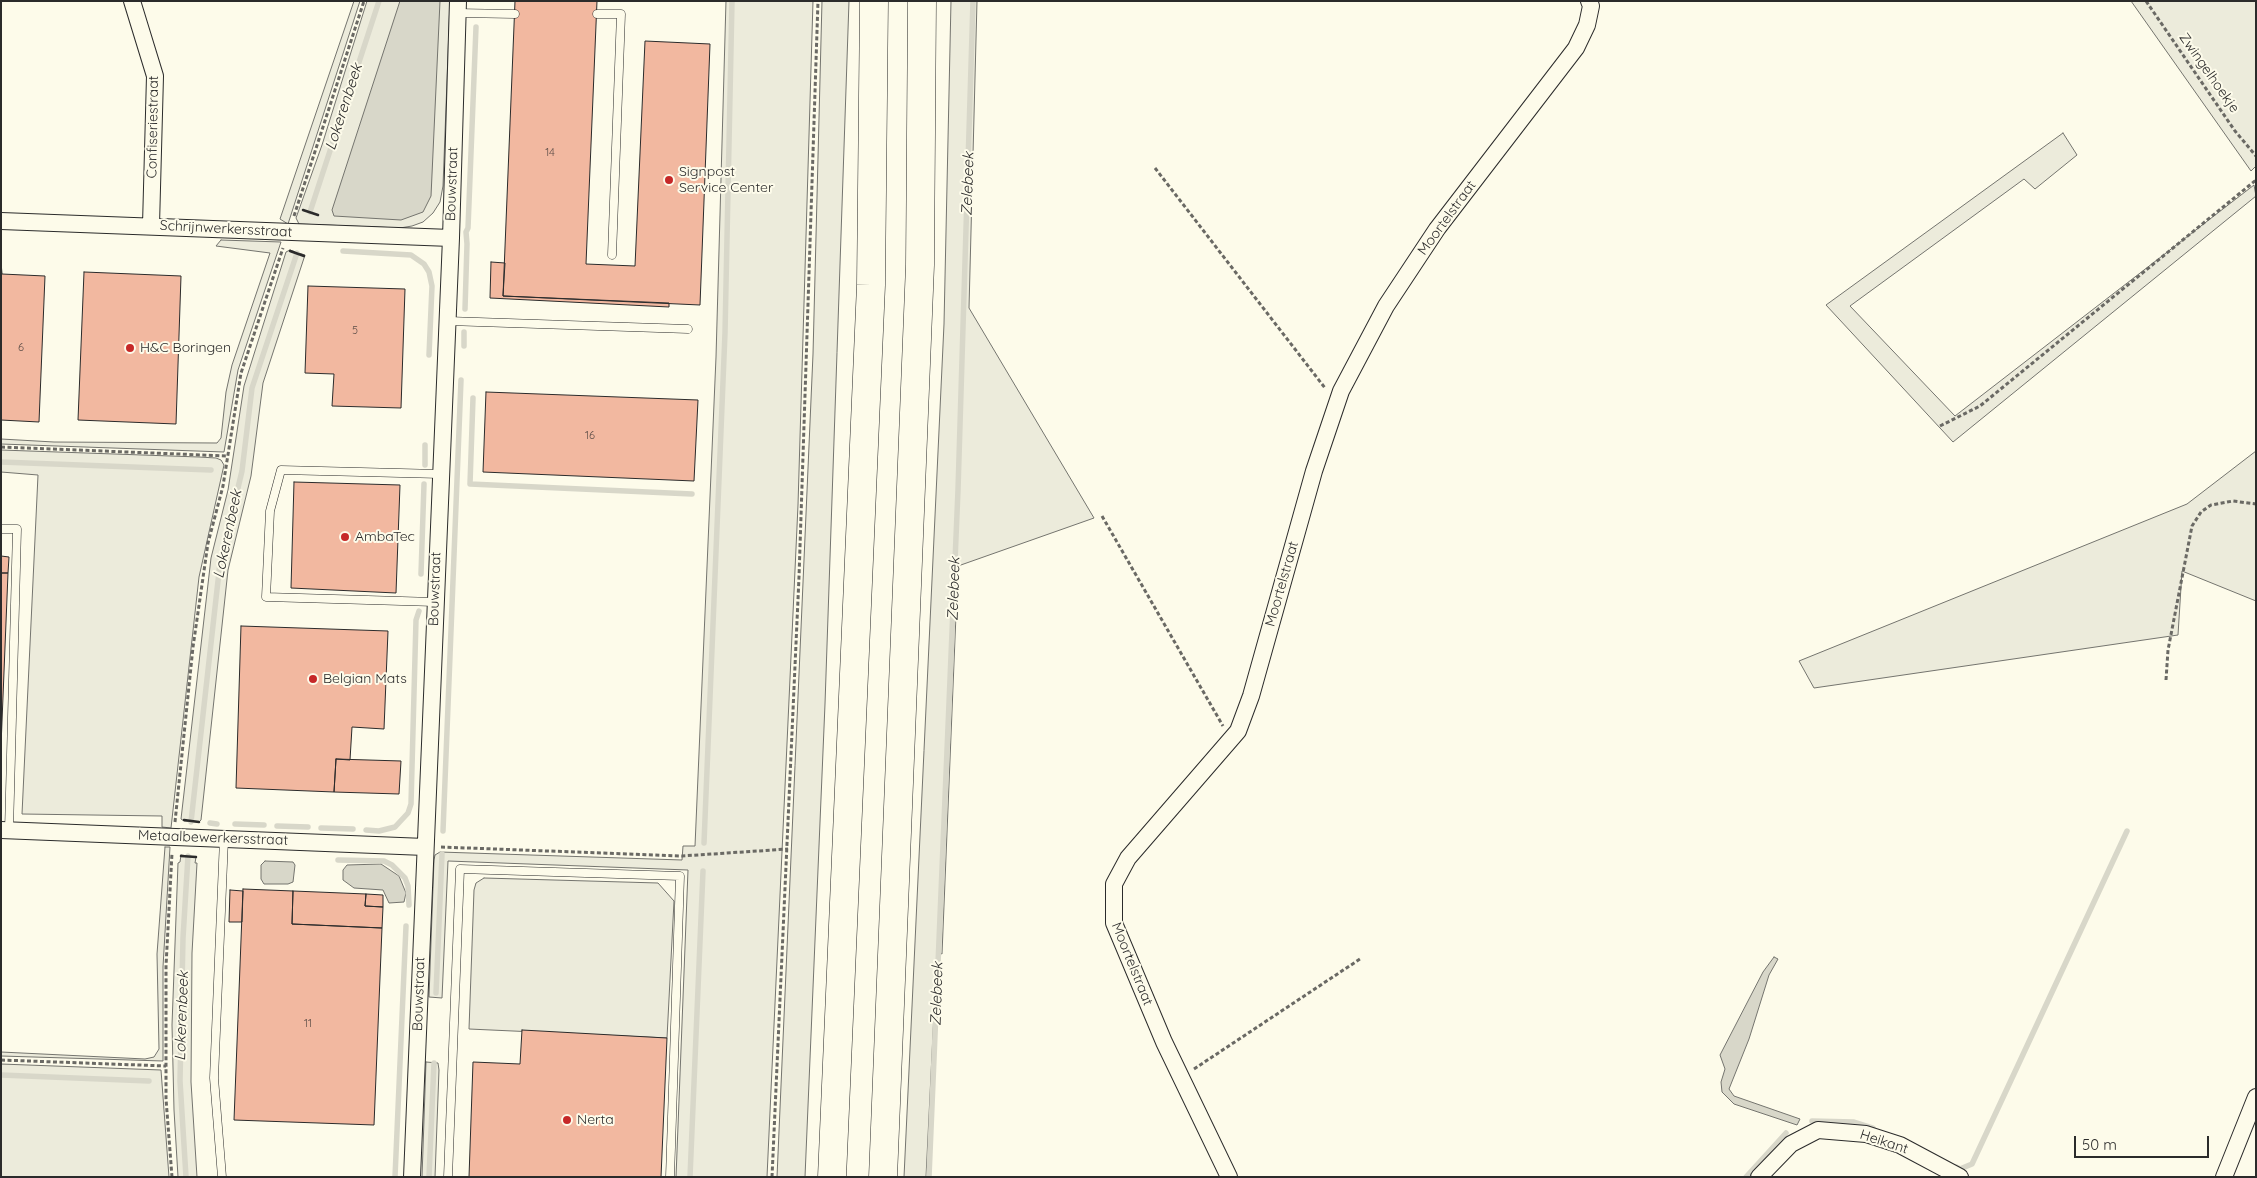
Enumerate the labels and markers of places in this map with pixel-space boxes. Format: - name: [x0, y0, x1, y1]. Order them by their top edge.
- place label: Signpost Service Center: [679, 164, 773, 196]
- marker: Signpost Service Center: [663, 174, 675, 186]
- place label: H&C Boringen: [140, 340, 231, 356]
- marker: H&C Boringen: [124, 342, 136, 354]
- place label: AmbaTec: [355, 529, 415, 545]
- marker: AmbaTec: [339, 531, 351, 543]
- place label: Belgian Mats: [323, 671, 407, 687]
- marker: Belgian Mats: [307, 673, 319, 685]
- place label: Nerta: [577, 1112, 614, 1128]
- marker: Nerta: [561, 1114, 573, 1126]

